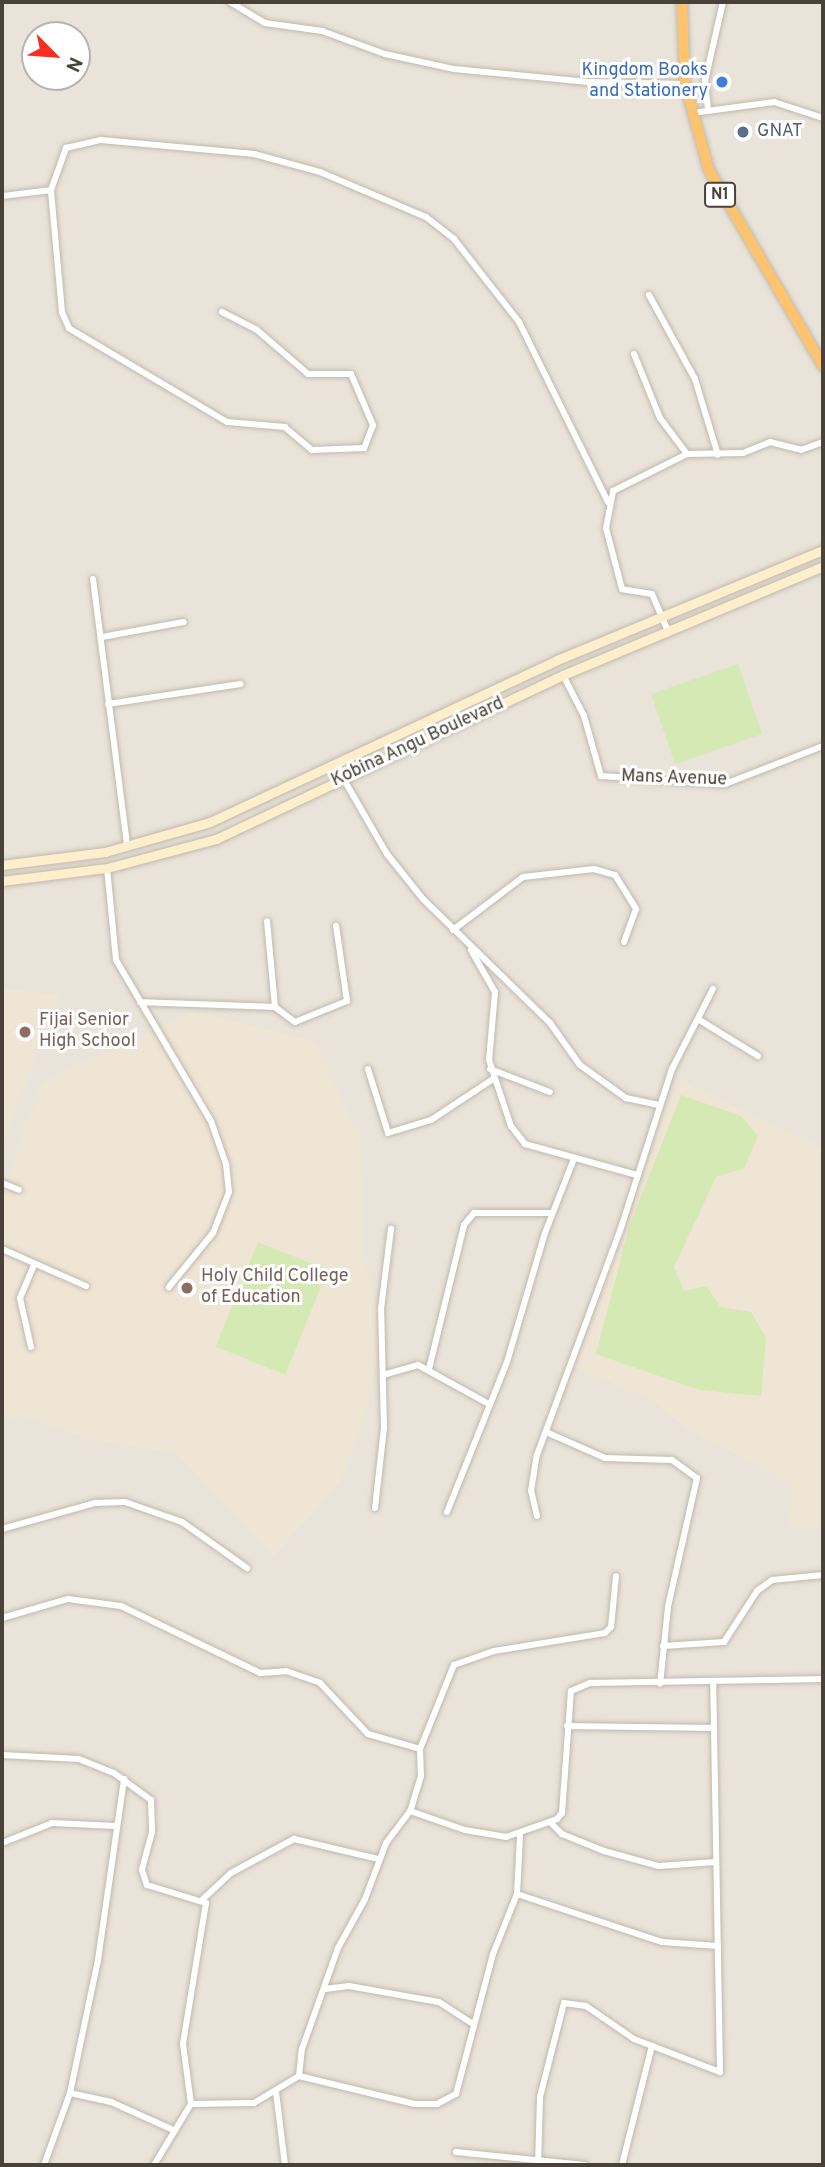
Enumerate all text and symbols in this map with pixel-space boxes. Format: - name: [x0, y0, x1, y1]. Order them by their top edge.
- north arrow: [21, 21, 91, 91]
- text: N: [59, 53, 87, 75]
- place label: Kingdom Books and Stationery: [582, 61, 708, 104]
- marker: Kingdom Books and Stationery: [714, 74, 730, 90]
- place label: GNAT: [757, 121, 802, 143]
- marker: GNAT: [735, 124, 751, 140]
- road number: N1: [702, 182, 738, 208]
- street label: Kobina Angu Boulevard: [328, 693, 508, 793]
- street label: Mans Avenue: [620, 766, 728, 792]
- place label: Fijai Senior High School: [39, 1011, 136, 1054]
- marker: Fijai Senior High School: [17, 1024, 33, 1040]
- place label: Holy Child College of Education: [201, 1267, 349, 1310]
- marker: Holy Child College of Education: [179, 1280, 195, 1296]

